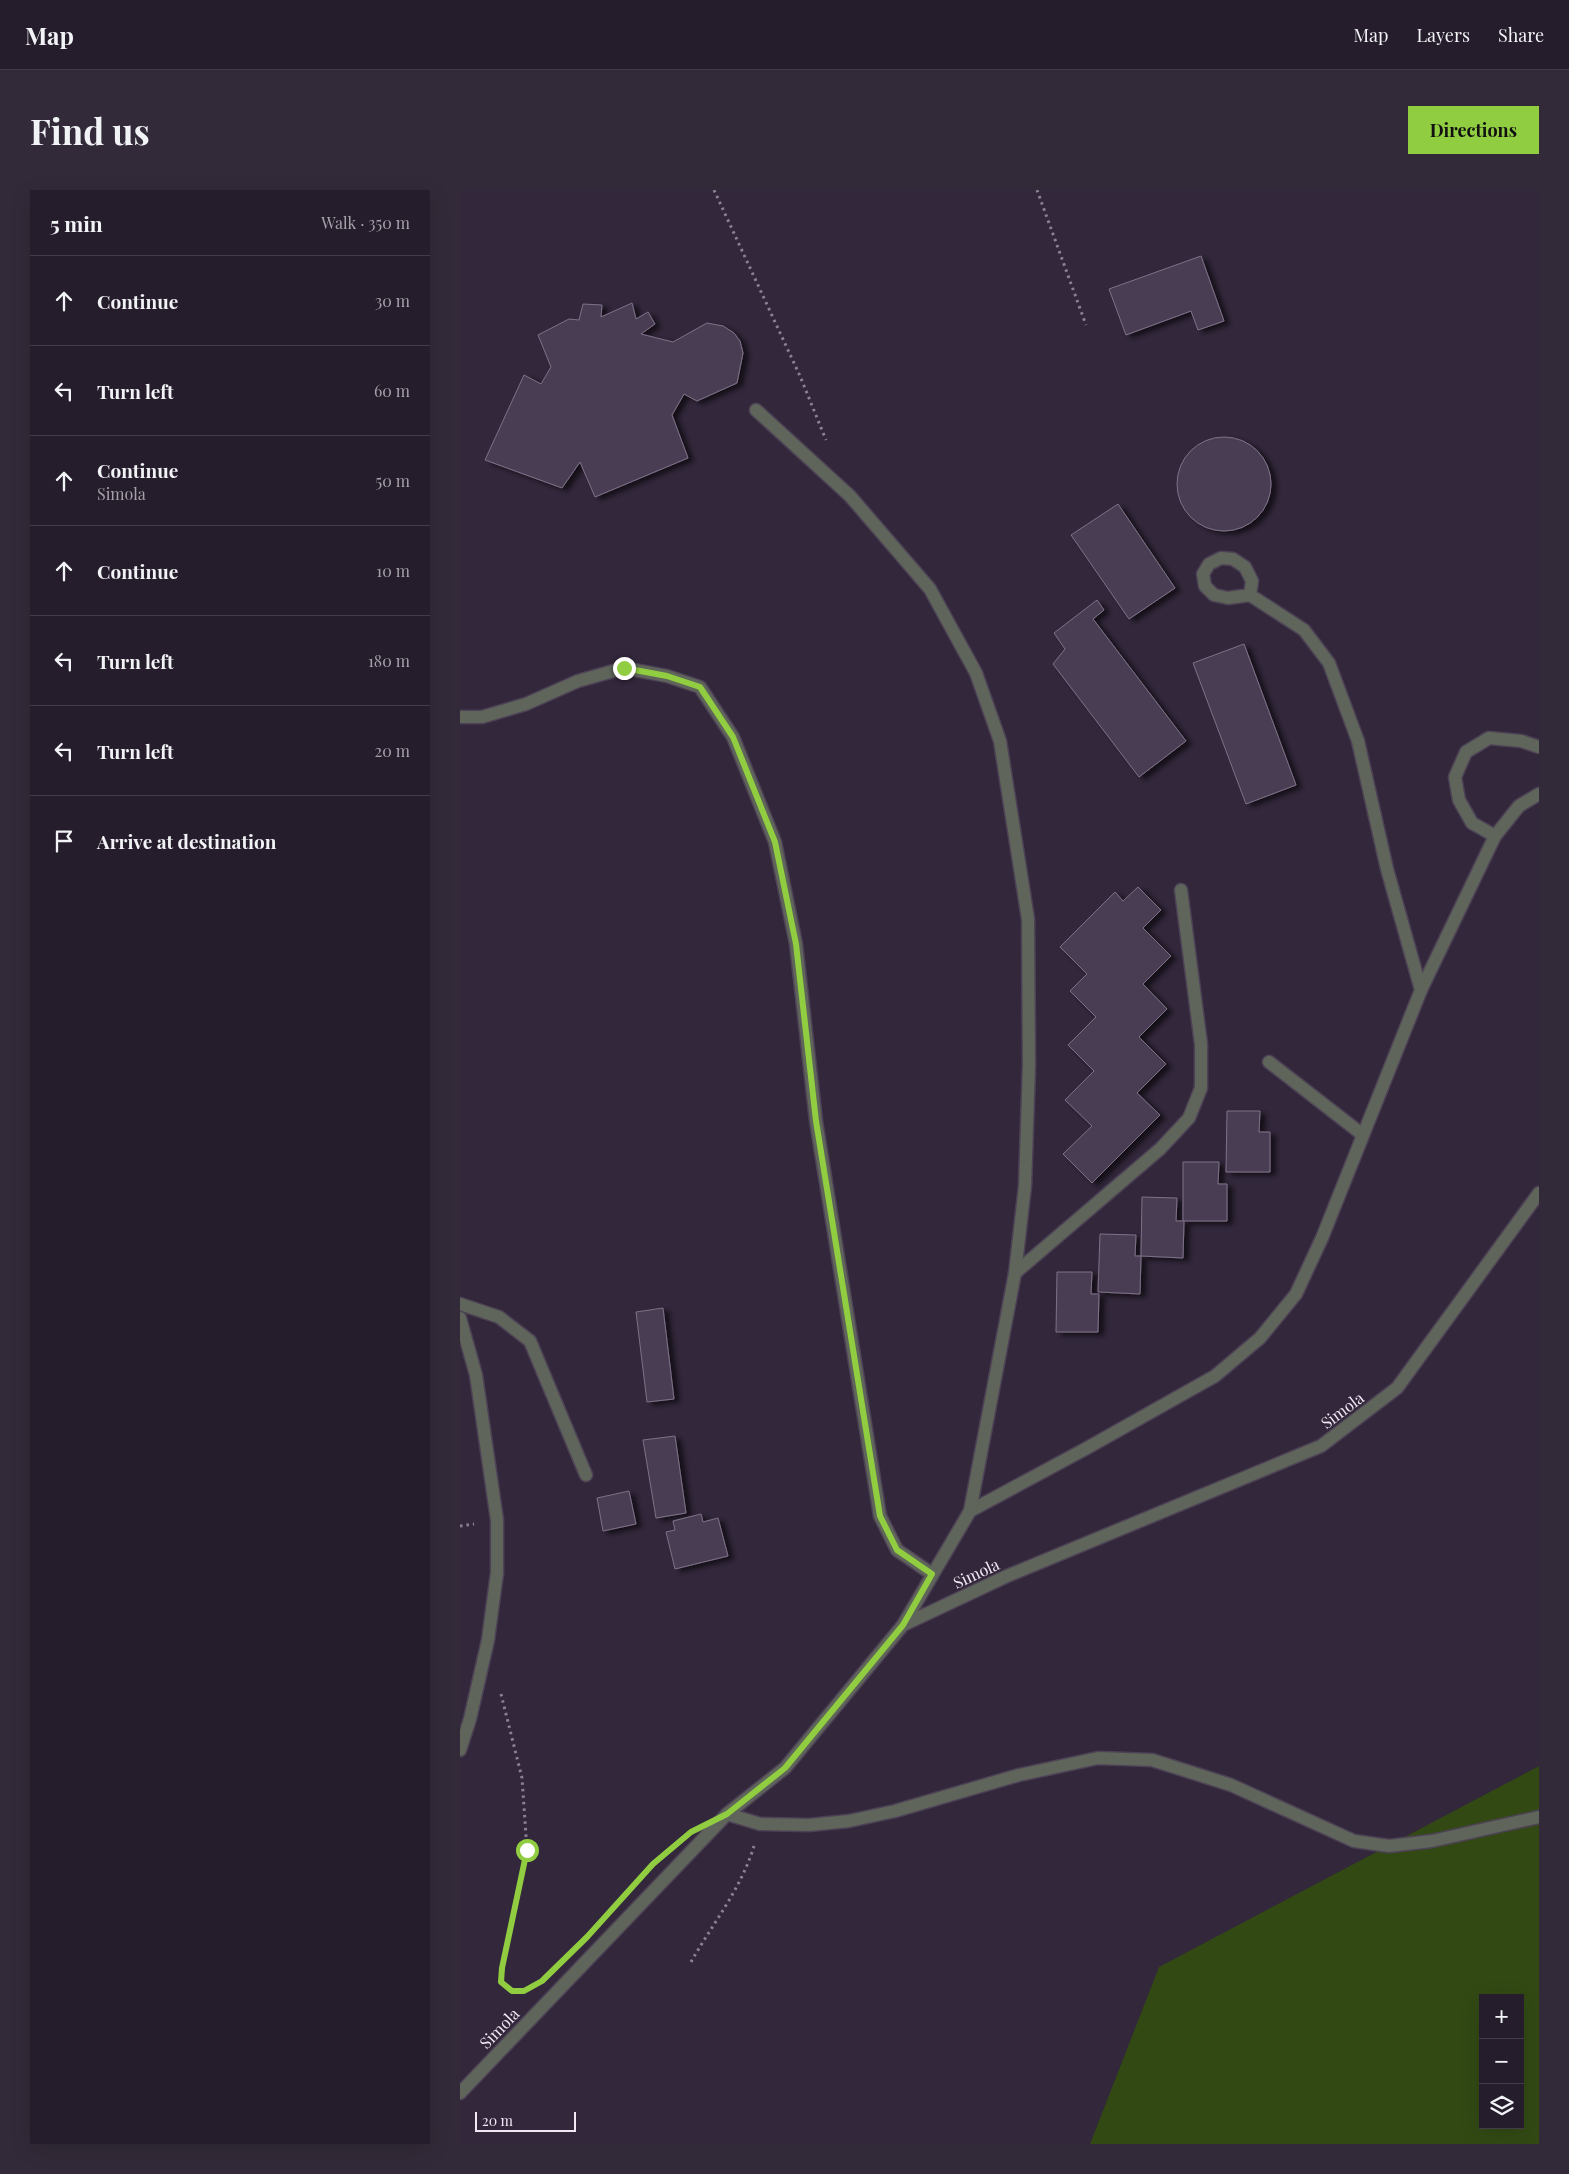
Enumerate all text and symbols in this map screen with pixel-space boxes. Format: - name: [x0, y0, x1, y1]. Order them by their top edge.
- text: Map: [25, 19, 74, 51]
- text: Map: [1353, 23, 1388, 47]
- text: Layers: [1416, 23, 1470, 47]
- text: Share: [1498, 23, 1544, 47]
- button: Directions: [1408, 106, 1539, 154]
- text: Find us: [30, 107, 150, 154]
- text: 5 min: [50, 209, 103, 237]
- text: Walk · 350 m: [321, 212, 410, 233]
- icon: ahead: [50, 287, 78, 315]
- text: Continue: [97, 288, 178, 314]
- text: 30 m: [375, 290, 410, 311]
- icon: left: [50, 377, 78, 405]
- text: Turn left: [97, 378, 174, 404]
- text: 60 m: [374, 380, 410, 401]
- text: Continue: [97, 457, 178, 483]
- icon: ahead: [50, 467, 78, 495]
- text: 50 m: [376, 470, 410, 491]
- text: Simola: [97, 483, 146, 504]
- icon: ahead: [50, 557, 78, 585]
- text: Continue: [97, 558, 178, 584]
- text: 10 m: [376, 560, 410, 581]
- icon: left: [50, 647, 78, 675]
- text: Turn left: [97, 648, 174, 674]
- text: 180 m: [368, 650, 410, 671]
- route end: [613, 657, 636, 680]
- icon: left: [50, 737, 78, 765]
- text: Turn left: [97, 738, 174, 764]
- text: 20 m: [375, 740, 410, 761]
- icon: arrive: [50, 827, 78, 855]
- text: Arrive at destination: [97, 828, 277, 854]
- street label: Simola: [1316, 1387, 1368, 1433]
- street label: Simola: [949, 1553, 1003, 1593]
- route start: [516, 1839, 539, 1862]
- map controls: [1479, 1994, 1524, 2129]
- button: +: [1479, 1994, 1524, 2039]
- street label: Simola: [475, 2003, 523, 2053]
- button: −: [1479, 2039, 1524, 2084]
- button: layers: [1479, 2084, 1524, 2129]
- scale bar: [475, 2109, 576, 2132]
- text: 20 m: [482, 2111, 513, 2130]

